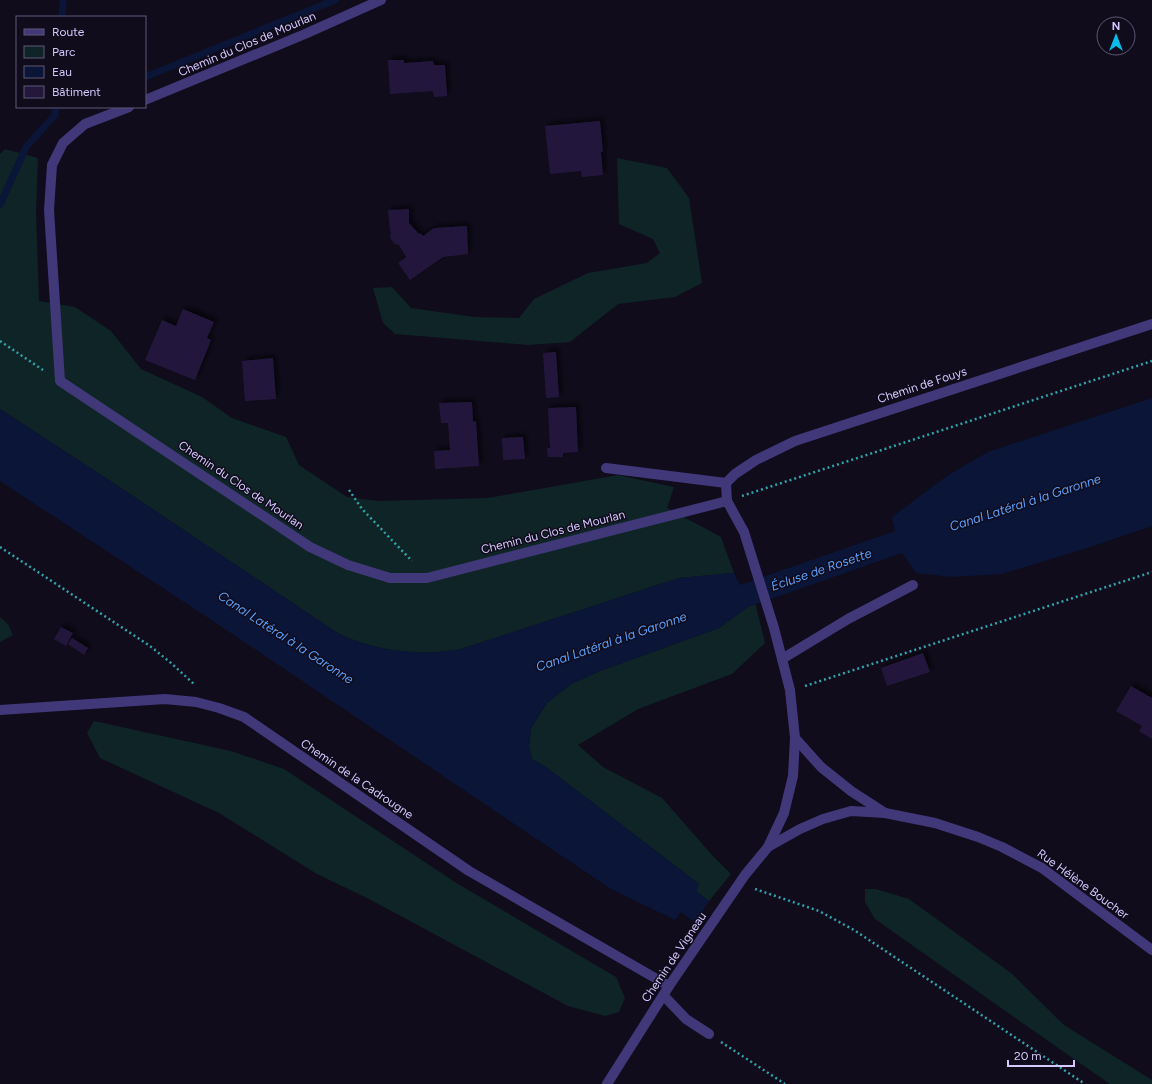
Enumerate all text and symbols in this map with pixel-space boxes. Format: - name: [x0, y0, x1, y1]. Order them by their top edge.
- street label: Chemin du Clos de Mourlan: [176, 9, 318, 79]
- legend: [16, 16, 146, 108]
- north arrow: [1096, 16, 1136, 56]
- text: N: [1112, 20, 1120, 33]
- text: Route: [52, 25, 85, 39]
- text: Parc: [52, 45, 76, 59]
- text: Eau: [52, 65, 72, 79]
- text: Bâtiment: [52, 85, 101, 99]
- street label: Chemin de Fouys: [876, 364, 969, 406]
- street label: Chemin du Clos de Mourlan: [176, 438, 306, 532]
- water label: Canal Latéral à la Garonne: [948, 471, 1103, 534]
- street label: Chemin du Clos de Mourlan: [480, 507, 627, 557]
- water label: Écluse de Rosette: [769, 545, 873, 594]
- water label: Canal Latéral à la Garonne: [215, 588, 356, 687]
- water label: Canal Latéral à la Garonne: [534, 609, 688, 674]
- street label: Chemin de la Cadrougne: [298, 736, 416, 822]
- street label: Rue Hélène Boucher: [1035, 846, 1131, 922]
- street label: Chemin de Vigneau: [639, 909, 709, 1005]
- scale bar: [1008, 1042, 1074, 1068]
- text: 20 m: [1014, 1049, 1042, 1063]

